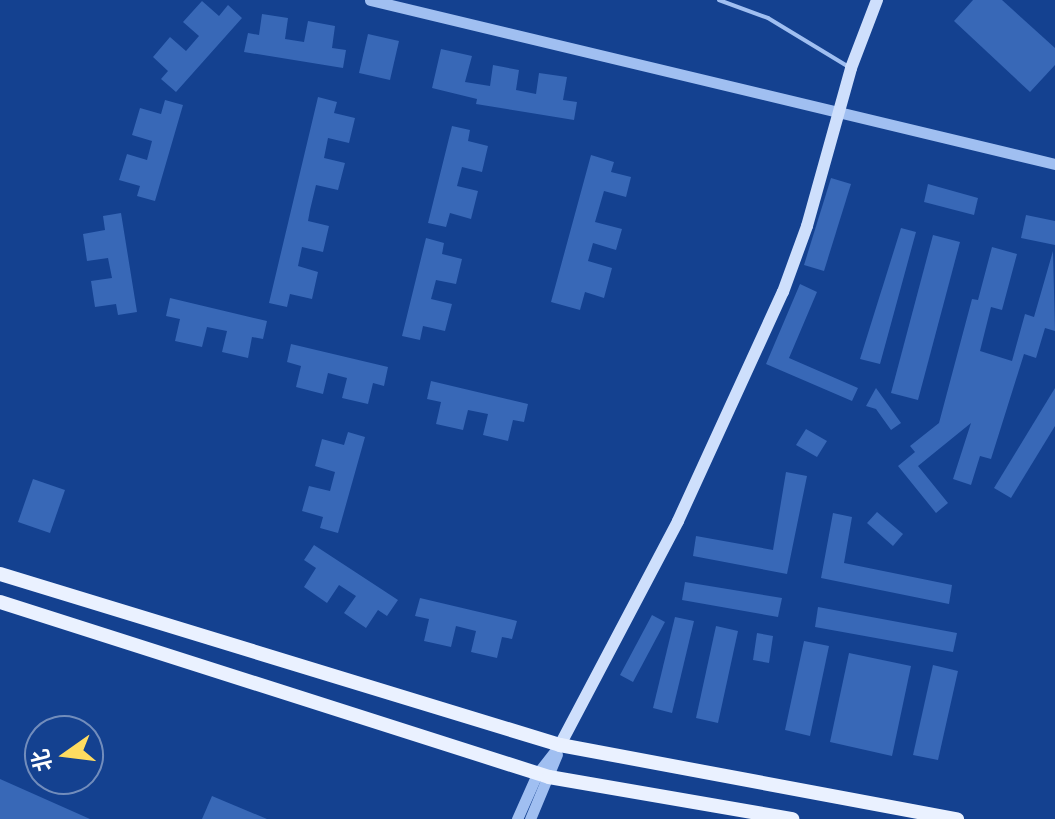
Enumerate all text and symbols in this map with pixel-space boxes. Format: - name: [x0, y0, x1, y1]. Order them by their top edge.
- north arrow: [24, 715, 104, 795]
- text: 北: [25, 746, 59, 775]

